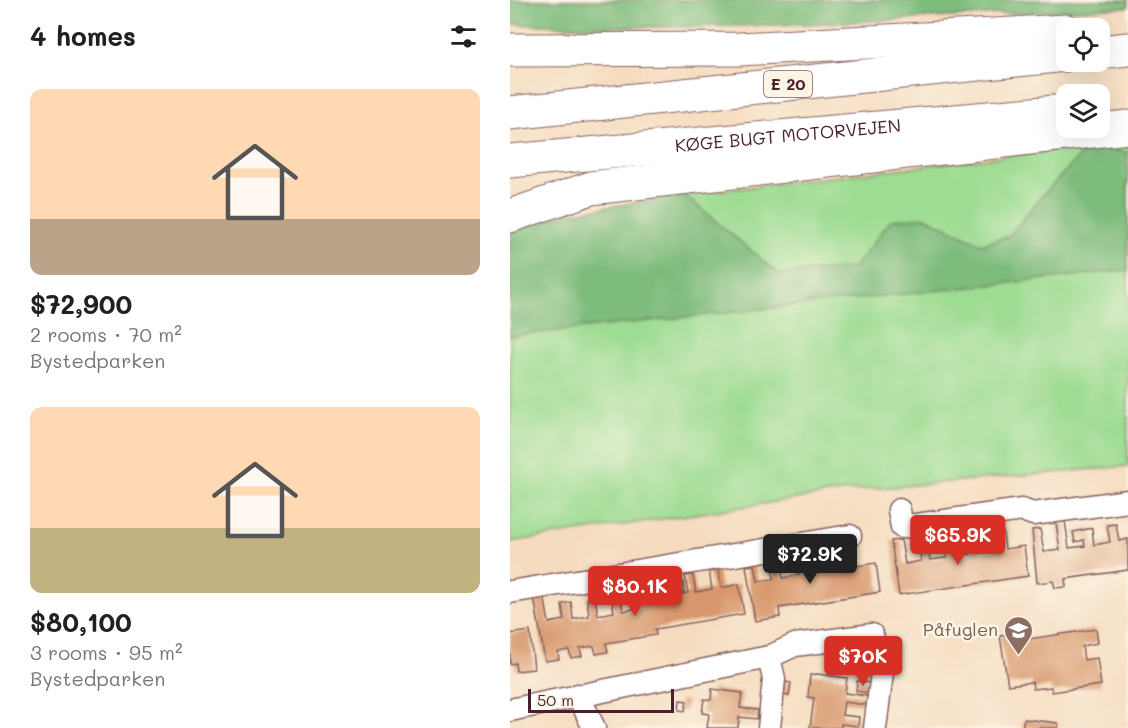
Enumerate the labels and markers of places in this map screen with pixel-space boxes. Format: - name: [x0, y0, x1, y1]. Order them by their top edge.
- pin: $65.9K: [909, 515, 1007, 566]
- pin: $72.9K: [761, 534, 859, 585]
- pin: $80.1K: [586, 566, 684, 617]
- school or university icon: Påfuglen: [1003, 614, 1035, 656]
- place label: Påfuglen: [923, 617, 998, 641]
- pin: $70K: [827, 636, 899, 687]

